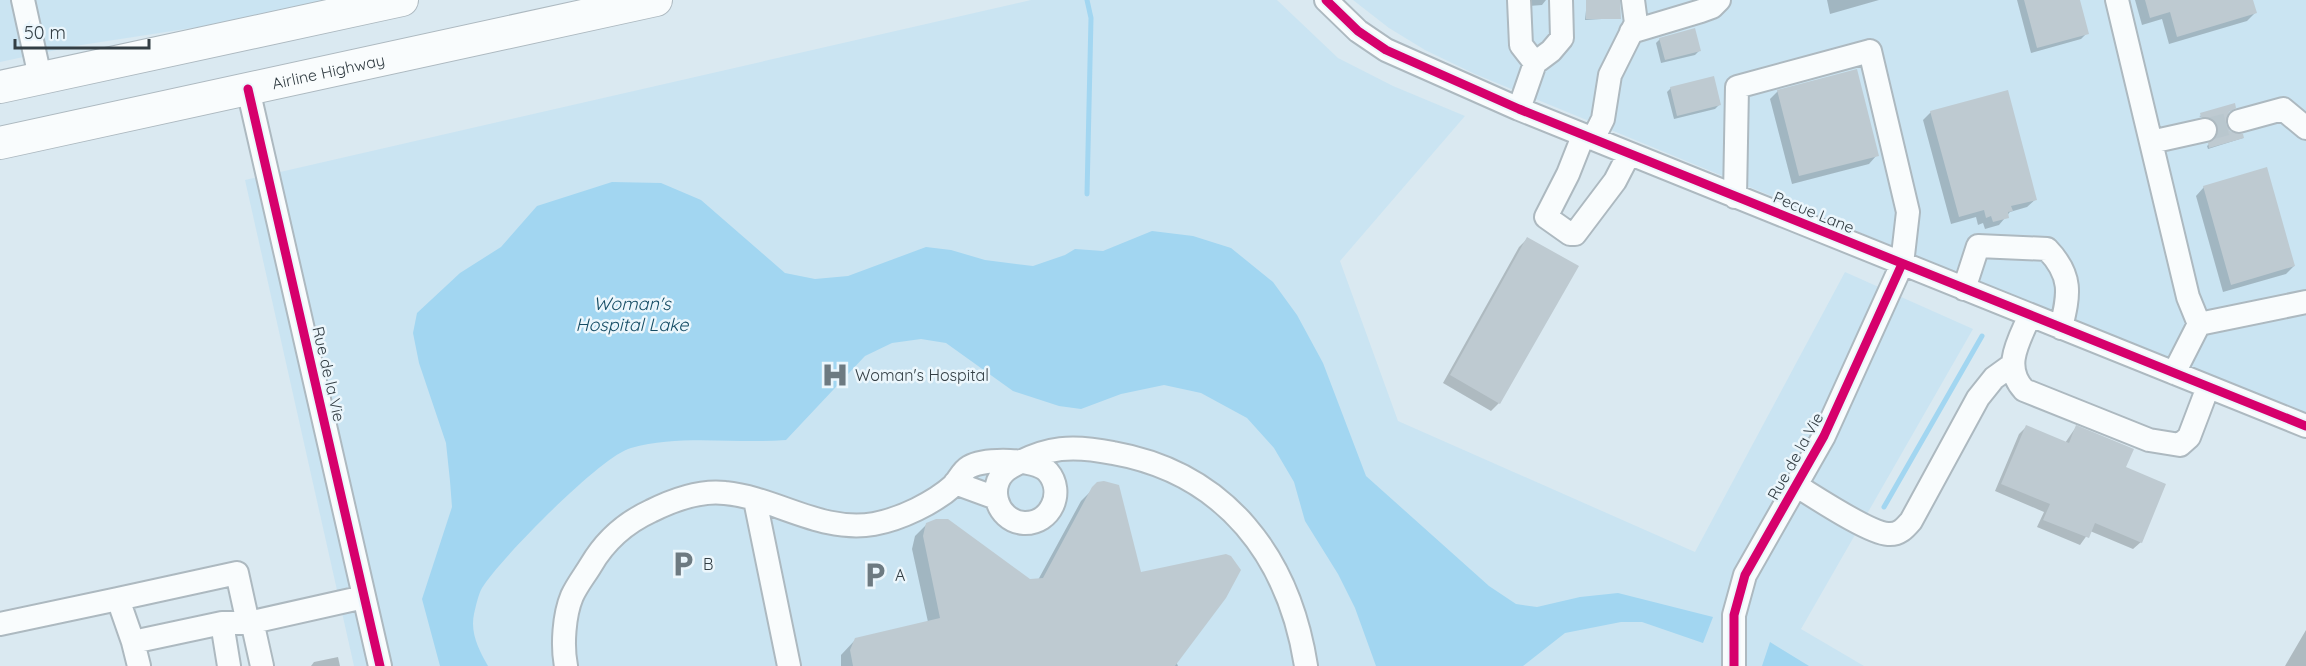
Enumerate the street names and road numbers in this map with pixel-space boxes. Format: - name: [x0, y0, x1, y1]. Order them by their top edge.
- street label: Airline Highway: [270, 49, 386, 93]
- street label: Pecue Lane: [1771, 187, 1857, 237]
- street label: Rue de la Vie: [308, 324, 350, 424]
- street label: Rue de la Vie: [1763, 409, 1827, 503]

